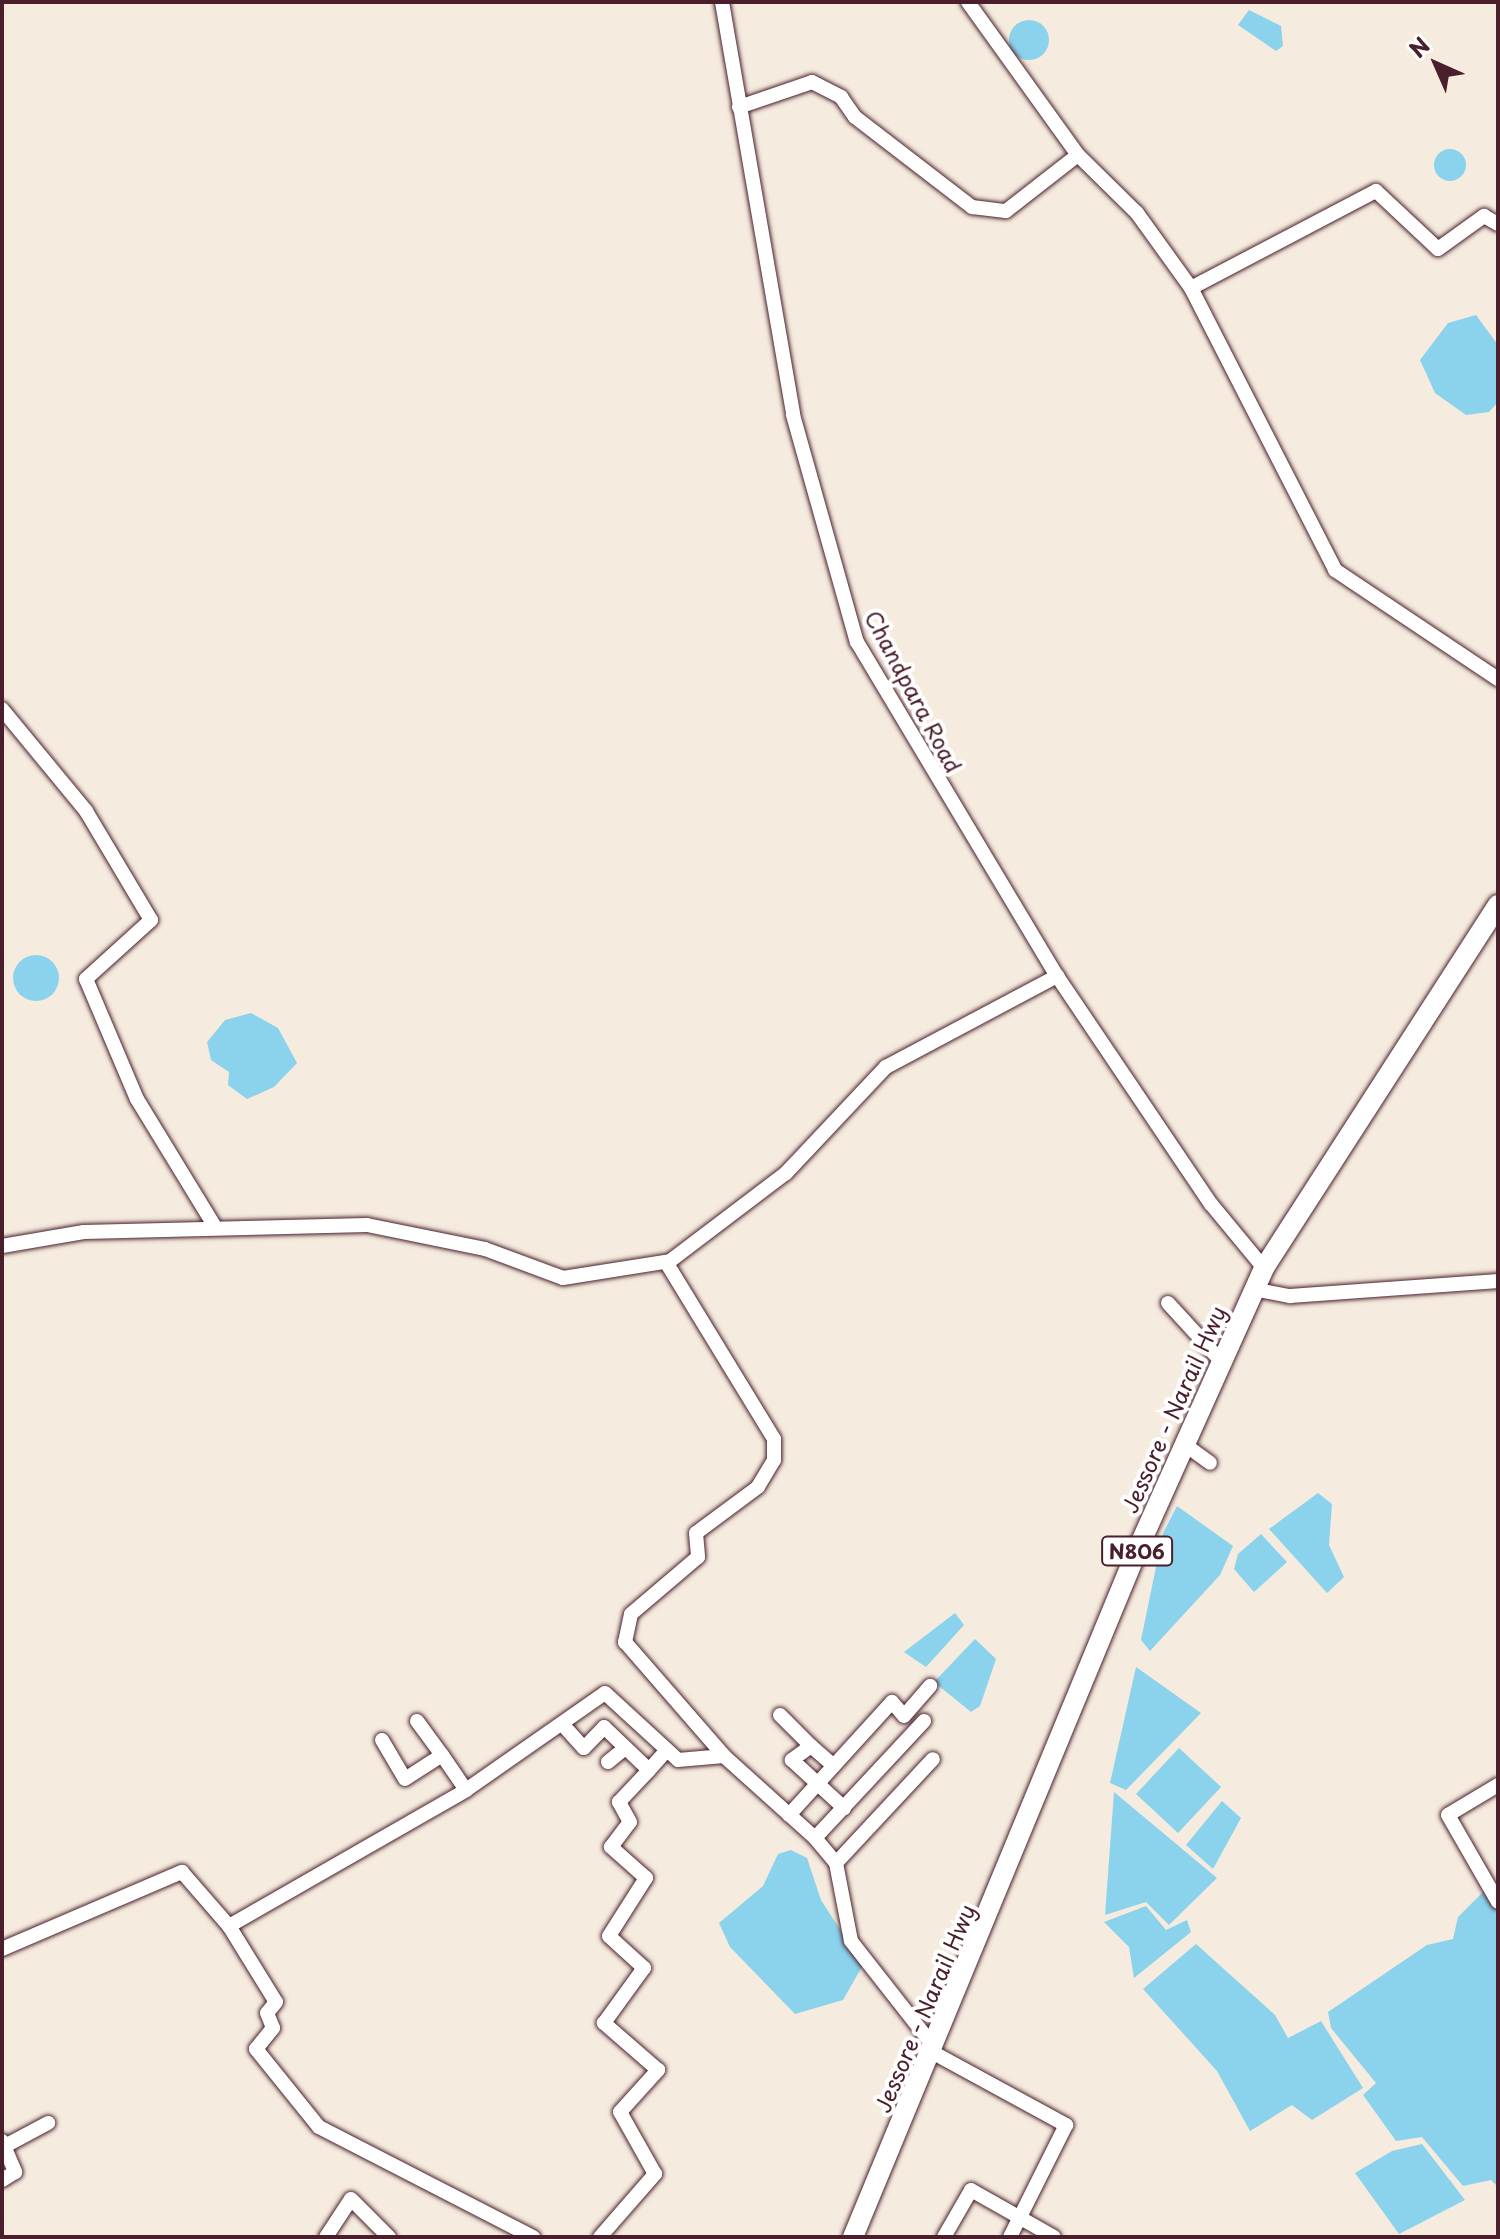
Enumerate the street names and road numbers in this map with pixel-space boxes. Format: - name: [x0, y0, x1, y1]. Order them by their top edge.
- street label: Chandpara Road: [860, 605, 968, 777]
- street label: Jessore - Narail Hwy: [1116, 1302, 1230, 1516]
- road number: N806: [1101, 1535, 1173, 1567]
- street label: Jessore - Narail Hwy: [868, 1900, 980, 2116]

